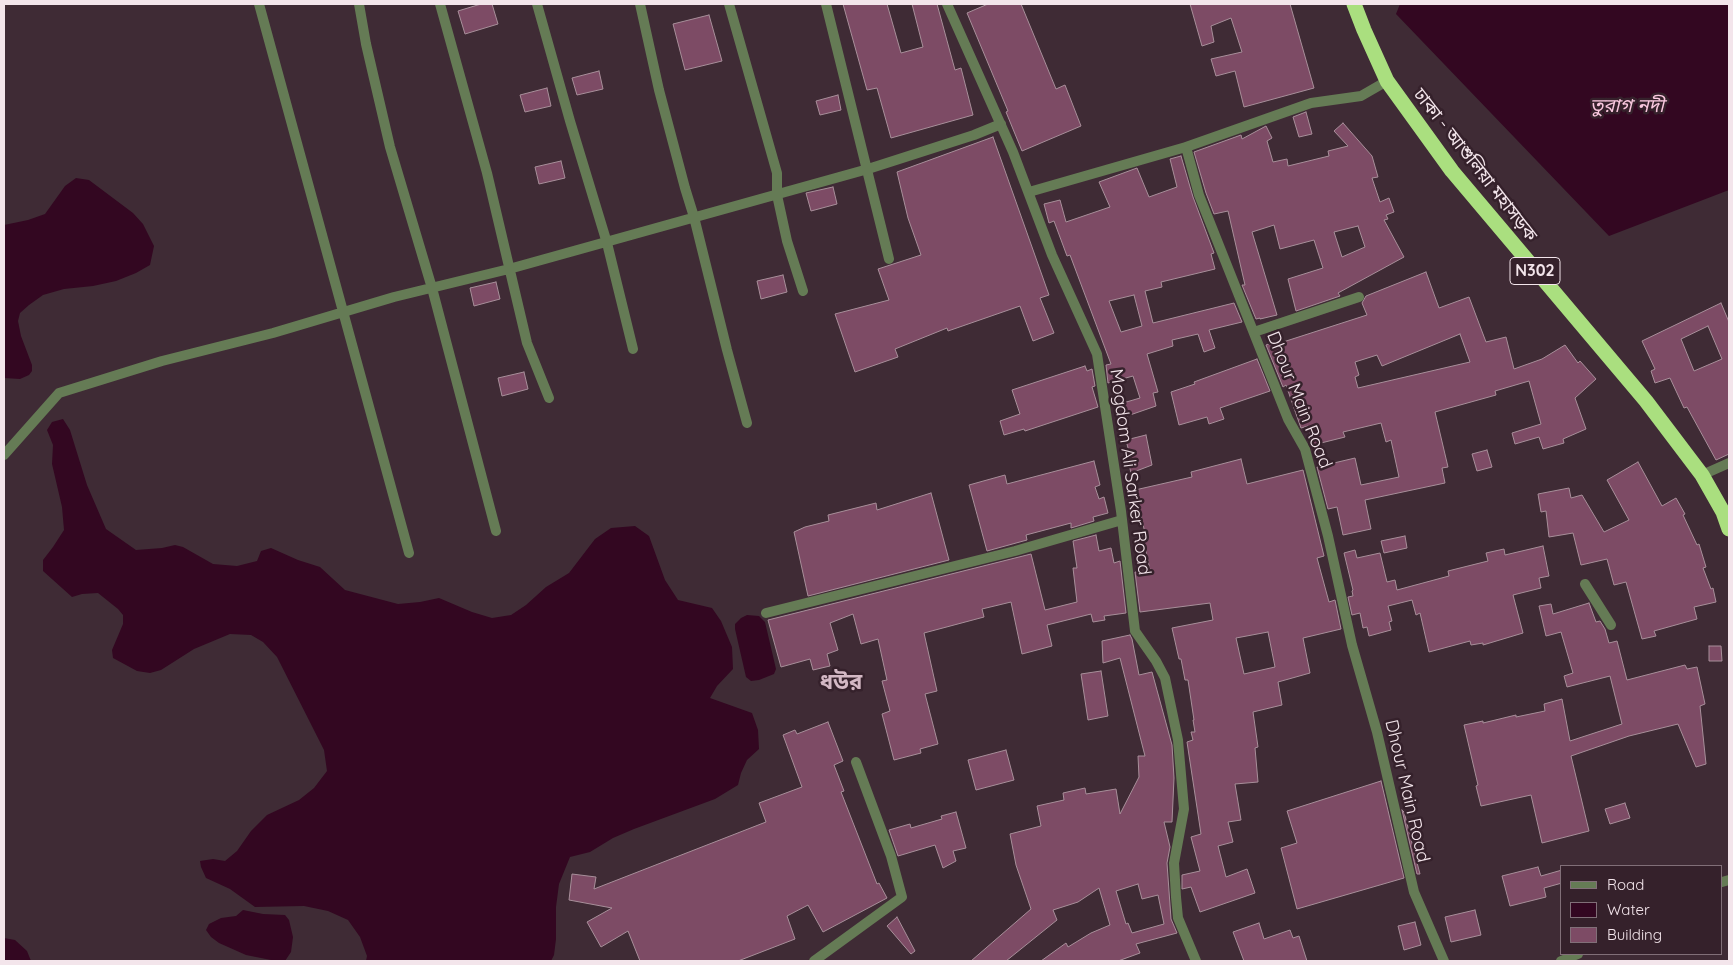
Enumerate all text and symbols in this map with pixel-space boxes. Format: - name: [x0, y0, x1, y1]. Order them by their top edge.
- street label: ঢাকা - আশুলিয়া মহাসড়ক: [1409, 84, 1541, 246]
- water label: তুরাগ নদী: [1590, 95, 1664, 117]
- road number: N302: [1510, 258, 1560, 284]
- street label: Dhour Main Road: [1262, 328, 1336, 472]
- street label: Mogdom Ali Sarker Road: [1105, 367, 1155, 577]
- district label: ধউর: [820, 669, 862, 695]
- street label: Dhour Main Road: [1380, 718, 1434, 864]
- legend: [1560, 865, 1723, 955]
- text: Road: [1607, 875, 1644, 894]
- text: Water: [1607, 900, 1650, 919]
- text: Building: [1607, 925, 1662, 944]

